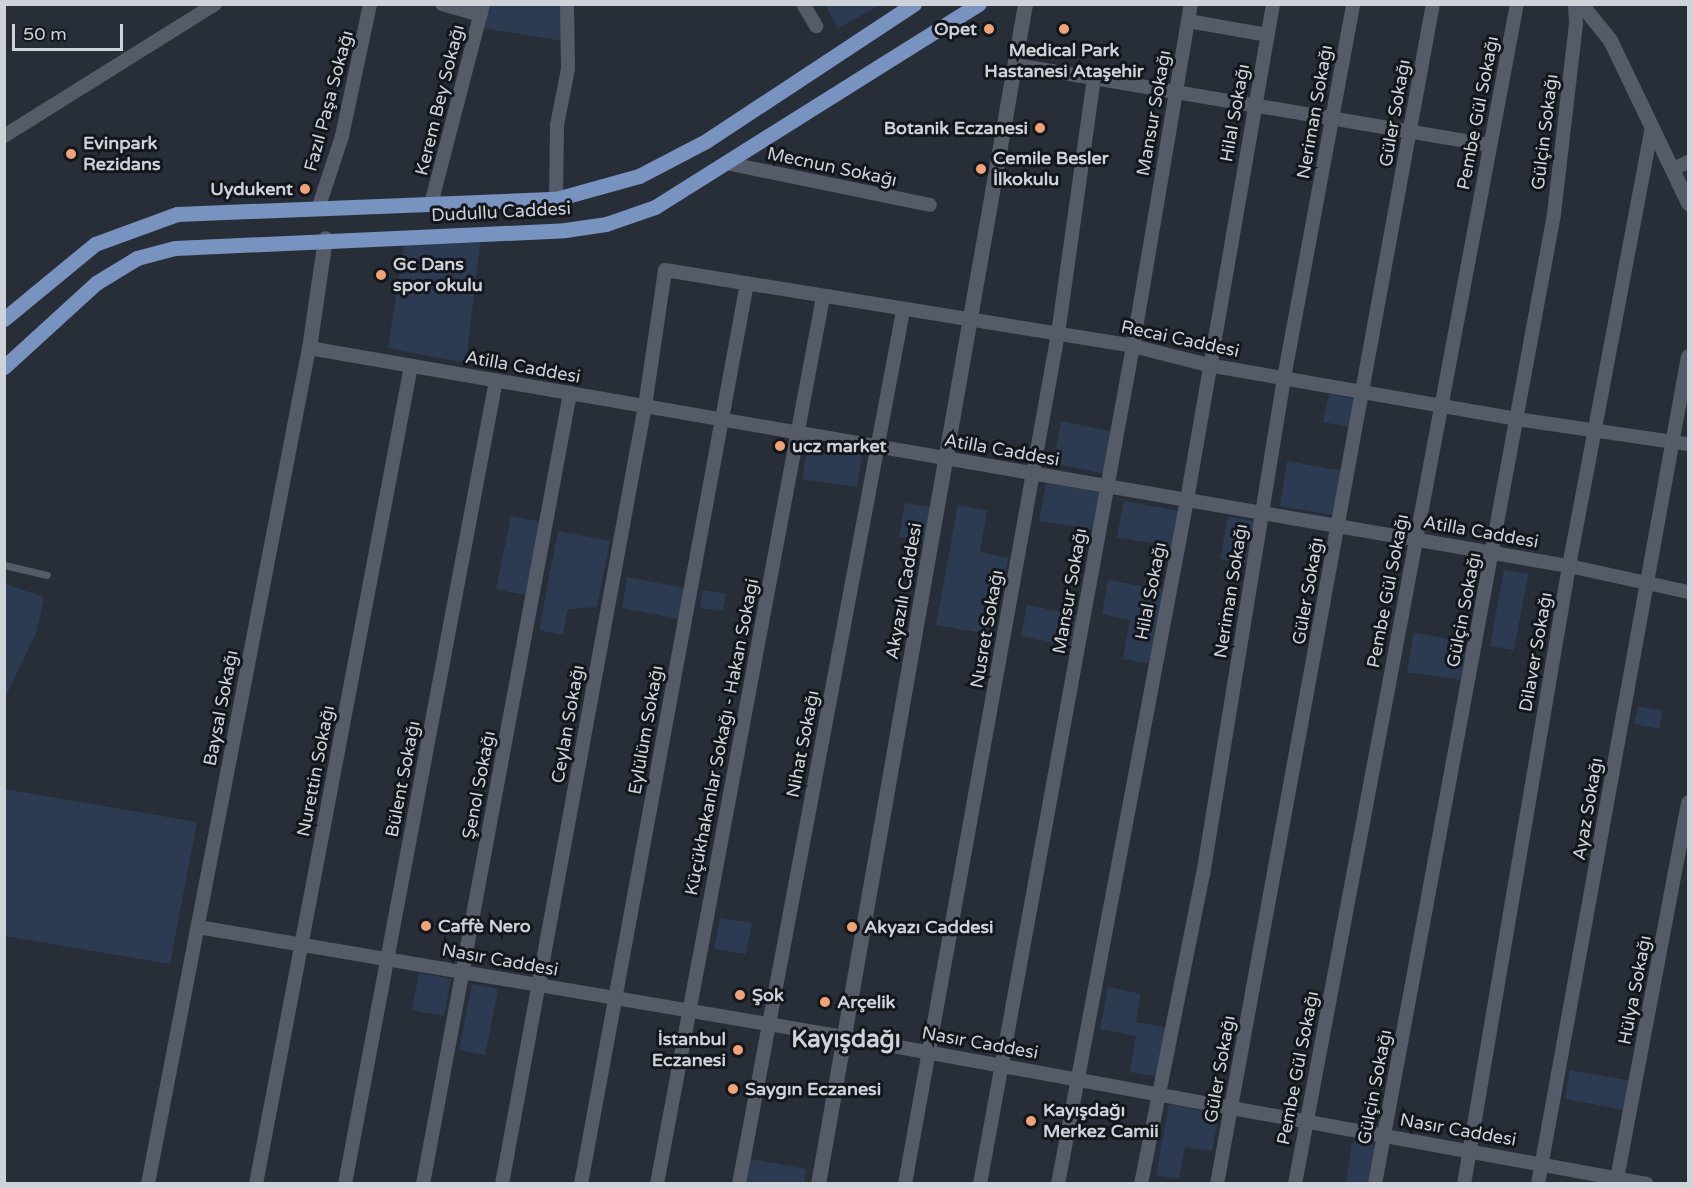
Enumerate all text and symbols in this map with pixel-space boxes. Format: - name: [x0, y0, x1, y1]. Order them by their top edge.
- scale bar: [15, 12, 126, 50]
- place label: Opet: [934, 18, 977, 40]
- marker: Medical Park Hastanesi Ataşehir: [1055, 20, 1073, 38]
- street label: Kerem Bey Sokağı: [411, 22, 469, 178]
- marker: Opet: [982, 22, 996, 36]
- text: 50 m: [23, 23, 67, 45]
- street label: Fazıl Paşa Sokağı: [300, 28, 358, 174]
- street label: Pembe Gül Sokağı: [1453, 34, 1503, 192]
- place label: Medical Park Hastanesi Ataşehir: [984, 40, 1144, 82]
- street label: Neriman Sokağı: [1293, 43, 1337, 181]
- street label: Mansur Sokağı: [1132, 48, 1176, 178]
- street label: Güler Sokağı: [1375, 58, 1415, 168]
- street label: Hilal Sokağı: [1216, 62, 1254, 164]
- street label: Gülçin Sokağı: [1527, 73, 1563, 191]
- place label: Botanik Eczanesi: [884, 117, 1028, 139]
- marker: Botanik Eczanesi: [1033, 121, 1047, 135]
- place label: Evinpark Rezidans: [83, 133, 161, 176]
- street label: Mecnun Sokağı: [765, 143, 899, 191]
- marker: Evinpark Rezidans: [64, 147, 78, 161]
- place label: Cemile Besler İlkokulu: [993, 148, 1109, 190]
- marker: Cemile Besler İlkokulu: [974, 162, 988, 176]
- place label: Uydukent: [210, 178, 293, 200]
- marker: Uydukent: [298, 182, 312, 196]
- street label: Dudullu Caddesi: [431, 198, 571, 226]
- place label: Gc Dans spor okulu: [393, 254, 483, 296]
- marker: Gc Dans spor okulu: [374, 268, 388, 282]
- street label: Recai Caddesi: [1119, 316, 1241, 362]
- street label: Atilla Caddesi: [464, 346, 582, 388]
- street label: Atilla Caddesi: [943, 429, 1061, 471]
- place label: ucz market: [792, 435, 886, 457]
- marker: ucz market: [773, 439, 787, 453]
- street label: Atilla Caddesi: [1422, 511, 1540, 553]
- street label: Pembe Gül Sokağı: [1363, 512, 1413, 670]
- street label: Akyazılı Caddesi: [881, 521, 927, 661]
- street label: Neriman Sokağı: [1210, 522, 1252, 660]
- street label: Mansur Sokağı: [1048, 526, 1092, 656]
- street label: Güler Sokağı: [1288, 536, 1328, 646]
- street label: Hilal Sokağı: [1131, 540, 1171, 642]
- street label: Gülçin Sokağı: [1442, 551, 1486, 669]
- street label: Nusret Sokağı: [966, 568, 1008, 690]
- street label: Küçükhakanlar Sokağı - Hakan Sokagi: [681, 577, 763, 897]
- street label: Dilaver Sokağı: [1515, 591, 1557, 713]
- street label: Baysal Sokağı: [199, 648, 243, 768]
- street label: Ceylan Sokağı: [547, 663, 589, 785]
- street label: Eylülüm Sokağı: [624, 664, 668, 796]
- street label: Nihat Sokağı: [782, 689, 824, 799]
- street label: Nurettin Sokağı: [293, 703, 339, 839]
- street label: Bülent Sokağı: [381, 719, 425, 839]
- street label: Şenol Sokağı: [458, 729, 500, 841]
- street label: Ayaz Sokağı: [1568, 756, 1608, 862]
- place label: Caffè Nero: [438, 915, 531, 937]
- place label: Akyazı Caddesi: [864, 916, 994, 938]
- marker: Caffè Nero: [419, 919, 433, 933]
- marker: Akyazı Caddesi: [845, 920, 859, 934]
- street label: Hülya Sokağı: [1614, 934, 1656, 1046]
- street label: Nasır Caddesi: [440, 939, 560, 981]
- place label: Şok: [752, 984, 784, 1006]
- marker: Şok: [733, 988, 747, 1002]
- street label: Pembe Gül Sokağı: [1273, 989, 1323, 1147]
- place label: Arçelik: [837, 991, 895, 1013]
- marker: Arçelik: [818, 995, 832, 1009]
- street label: Güler Sokağı: [1200, 1014, 1240, 1124]
- street label: Nasır Caddesi: [920, 1022, 1040, 1064]
- district label: Kayışdağı: [791, 1026, 901, 1054]
- street label: Gülçin Sokağı: [1353, 1028, 1397, 1146]
- place label: İstanbul Eczanesi: [652, 1029, 726, 1072]
- marker: İstanbul Eczanesi: [731, 1043, 745, 1057]
- place label: Saygın Eczanesi: [745, 1078, 881, 1100]
- marker: Saygın Eczanesi: [726, 1082, 740, 1096]
- place label: Kayışdağı Merkez Camii: [1043, 1100, 1159, 1142]
- street label: Nasır Caddesi: [1398, 1109, 1518, 1151]
- marker: Kayışdağı Merkez Camii: [1024, 1114, 1038, 1128]

